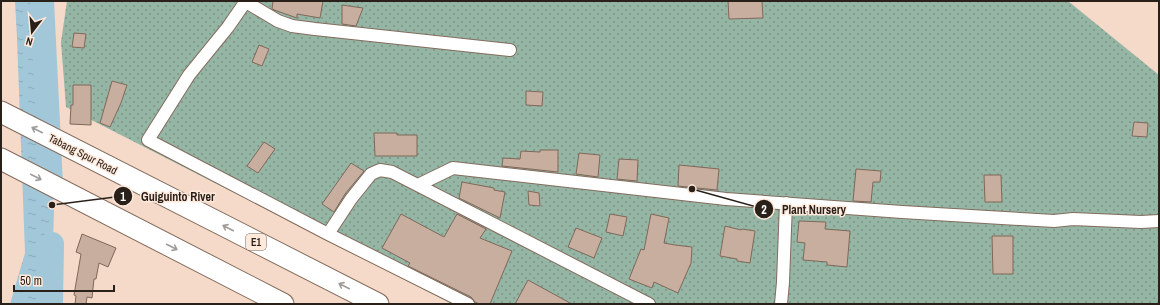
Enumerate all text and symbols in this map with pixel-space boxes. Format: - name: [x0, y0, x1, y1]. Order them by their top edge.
- north arrow: [12, 12, 52, 52]
- text: N: [24, 34, 34, 49]
- one-way arrow: [31, 126, 43, 133]
- street label: Tabang Spur Road: [46, 131, 120, 177]
- one-way arrow: [29, 174, 41, 181]
- callout: Guiguinto River: [113, 184, 223, 208]
- text: 1: [120, 189, 126, 205]
- text: Guiguinto River: [141, 189, 215, 205]
- callout: Plant Nursery: [754, 197, 854, 221]
- text: 2: [761, 202, 767, 218]
- text: Plant Nursery: [782, 202, 847, 218]
- one-way arrow: [222, 223, 234, 231]
- road number: E1: [246, 234, 266, 250]
- one-way arrow: [166, 244, 178, 251]
- scale bar: [14, 267, 114, 293]
- text: 50 m: [20, 273, 42, 289]
- one-way arrow: [338, 282, 350, 290]

